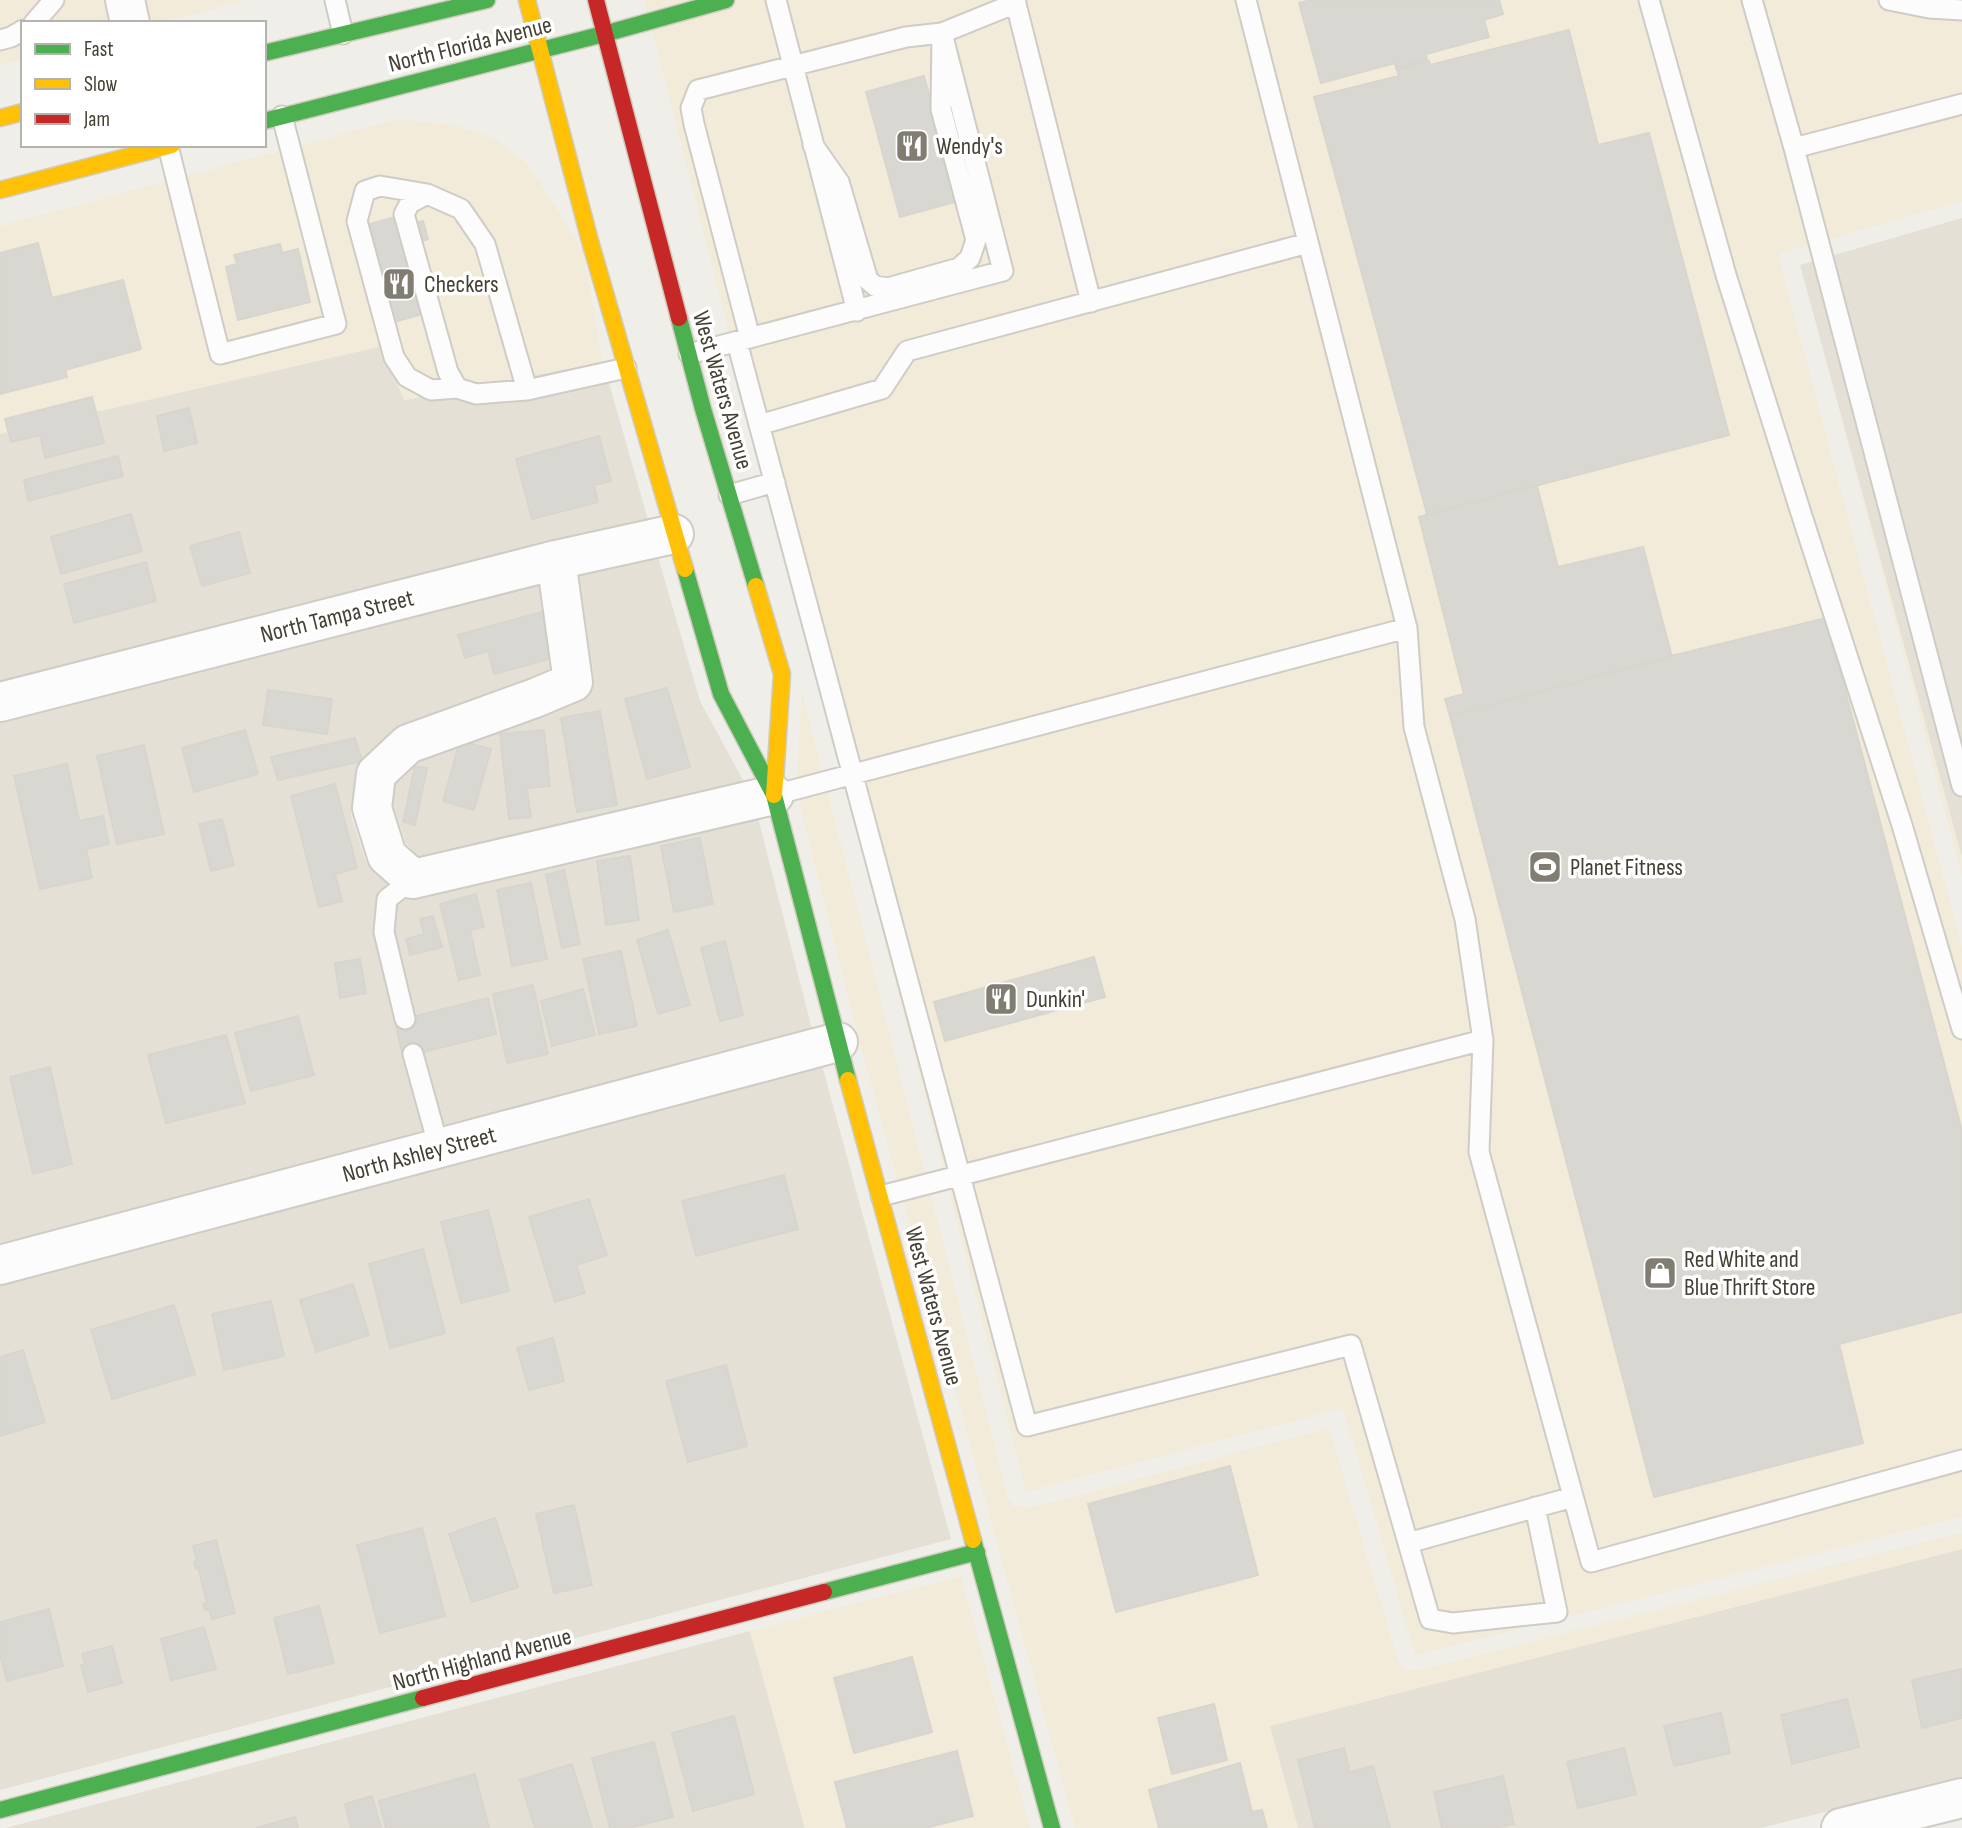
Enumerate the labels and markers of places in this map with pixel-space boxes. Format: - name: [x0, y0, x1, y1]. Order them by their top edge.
- restaurant icon: Wendy's: [893, 127, 931, 165]
- place label: Wendy's: [936, 132, 1003, 161]
- restaurant icon: Checkers: [380, 265, 418, 303]
- place label: Checkers: [424, 270, 499, 299]
- sports icon: Planet Fitness: [1526, 848, 1564, 886]
- place label: Planet Fitness: [1570, 853, 1683, 882]
- restaurant icon: Dunkin': [982, 980, 1020, 1018]
- place label: Dunkin': [1026, 985, 1085, 1014]
- place label: Red White and Blue Thrift Store: [1684, 1245, 1815, 1302]
- shop icon: Red White and Blue Thrift Store: [1641, 1254, 1679, 1292]

